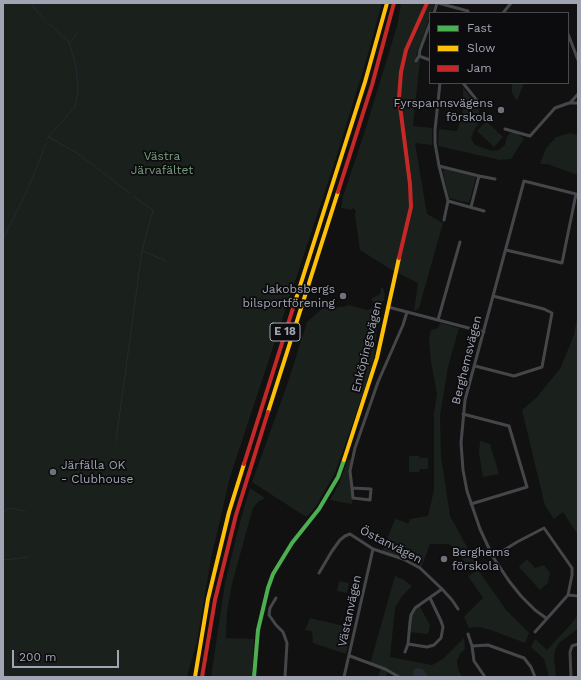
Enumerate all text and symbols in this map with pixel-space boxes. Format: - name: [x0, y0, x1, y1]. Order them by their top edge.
- legend: [429, 12, 569, 84]
- text: Fast: [467, 21, 492, 35]
- text: Slow: [467, 41, 495, 55]
- text: Jam: [467, 61, 492, 75]
- place label: Fyrspannsvägens förskola: [394, 96, 493, 124]
- marker: Fyrspannsvägens förskola: [496, 105, 506, 115]
- park label: Västra Järvafältet: [131, 149, 193, 177]
- place label: Jakobsbergs bilsportförening: [242, 282, 335, 310]
- marker: Jakobsbergs bilsportförening: [338, 291, 348, 301]
- street label: Enköpingsvägen: [349, 300, 385, 394]
- street label: Berghemsvägen: [449, 314, 485, 406]
- road number: E 18: [270, 323, 300, 341]
- place label: Järfälla OK - Clubhouse: [61, 458, 133, 486]
- marker: Järfälla OK - Clubhouse: [48, 467, 58, 477]
- street label: Östanvägen: [357, 523, 425, 567]
- place label: Berghems förskola: [452, 545, 510, 573]
- marker: Berghems förskola: [439, 554, 449, 564]
- street label: Västanvägen: [335, 574, 365, 648]
- scale bar: [14, 642, 121, 668]
- text: 200 m: [19, 650, 56, 664]

